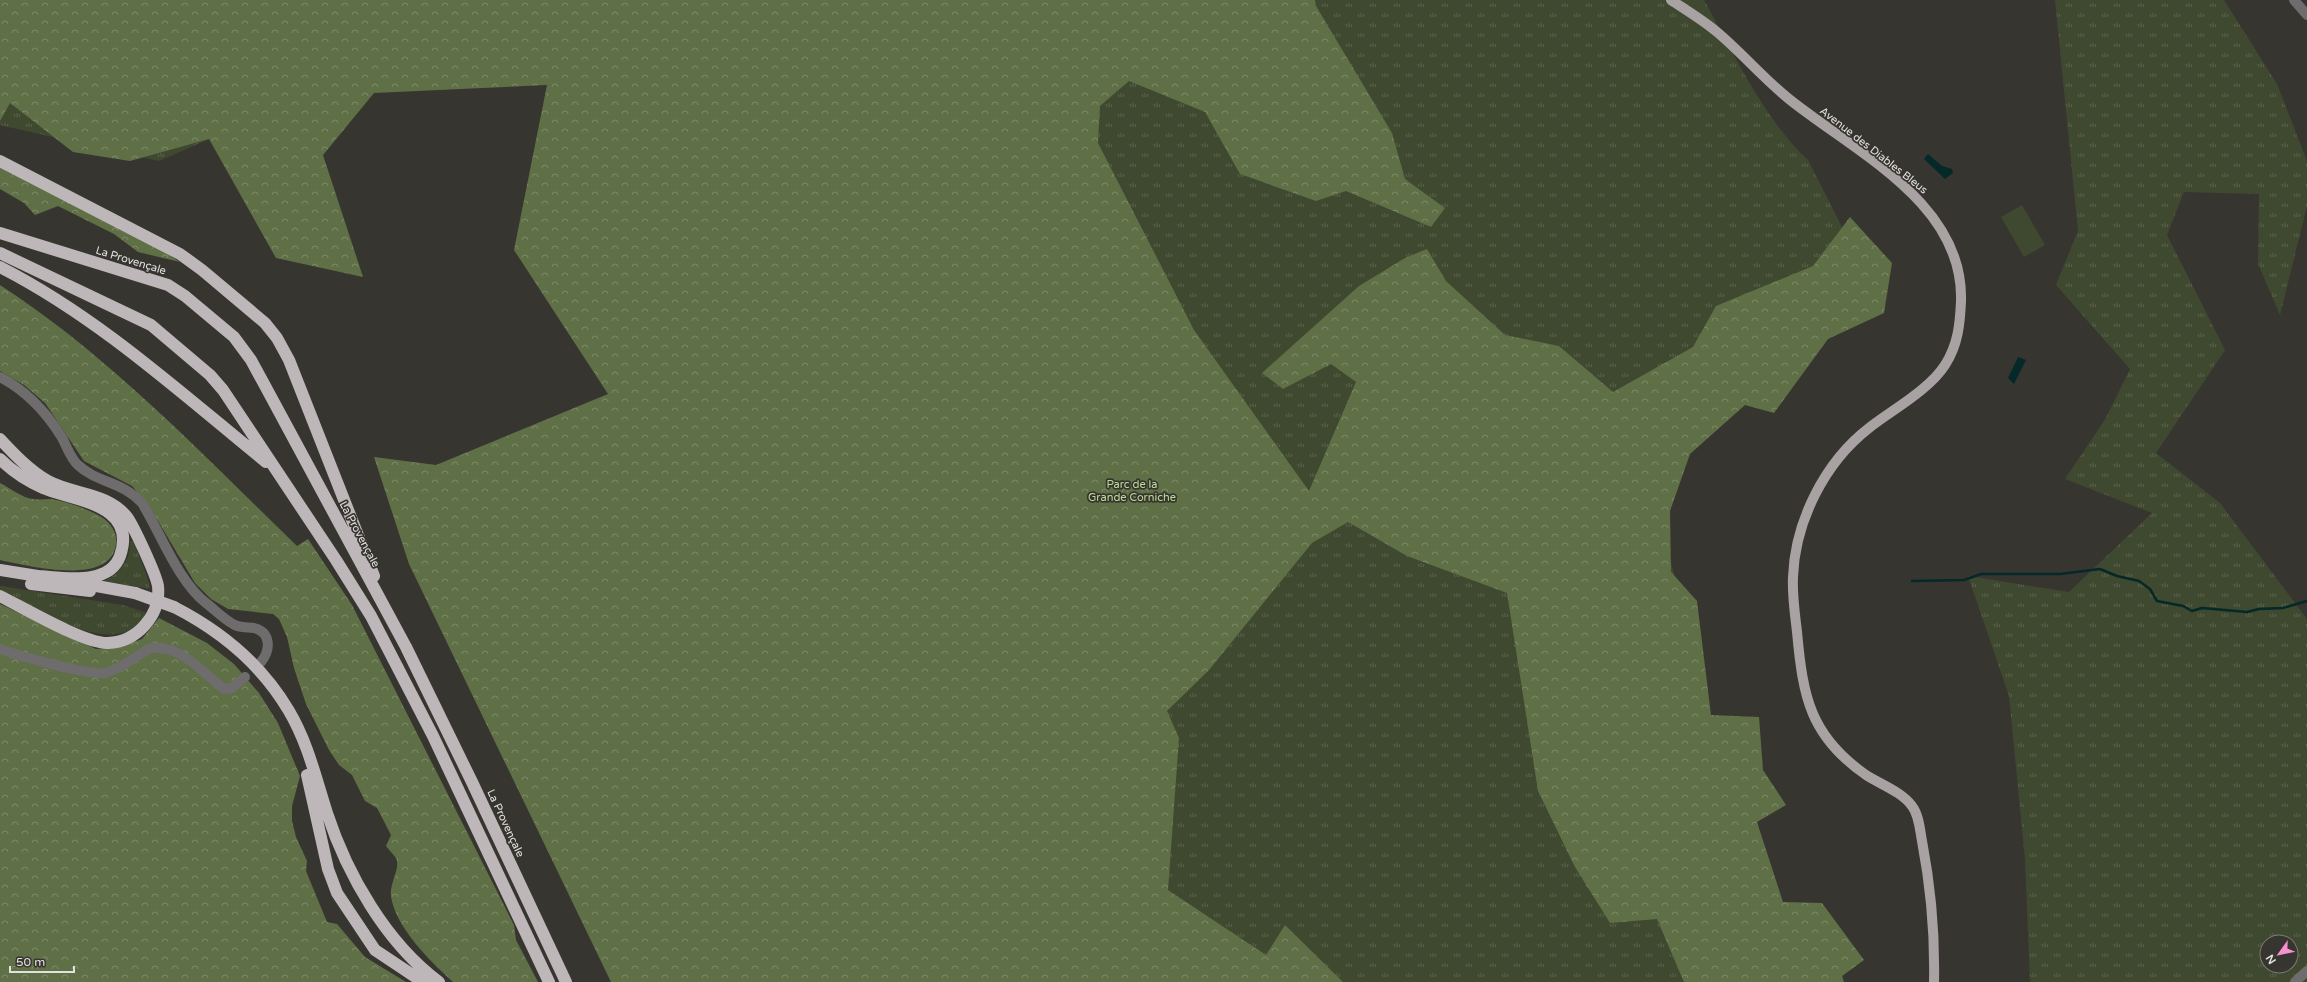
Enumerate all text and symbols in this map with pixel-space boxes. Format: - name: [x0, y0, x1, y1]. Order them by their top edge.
- street label: Avenue des Diables Bleus: [1817, 104, 1930, 197]
- street label: La Provençale: [94, 244, 168, 277]
- park label: Parc de la Grande Corniche: [1088, 478, 1176, 504]
- street label: La Provençale: [337, 499, 382, 570]
- street label: La Provençale: [484, 787, 527, 859]
- north arrow: [2259, 934, 2299, 974]
- scale bar: [10, 948, 74, 974]
- text: N: [2263, 952, 2279, 966]
- text: 50 m: [16, 955, 45, 969]

